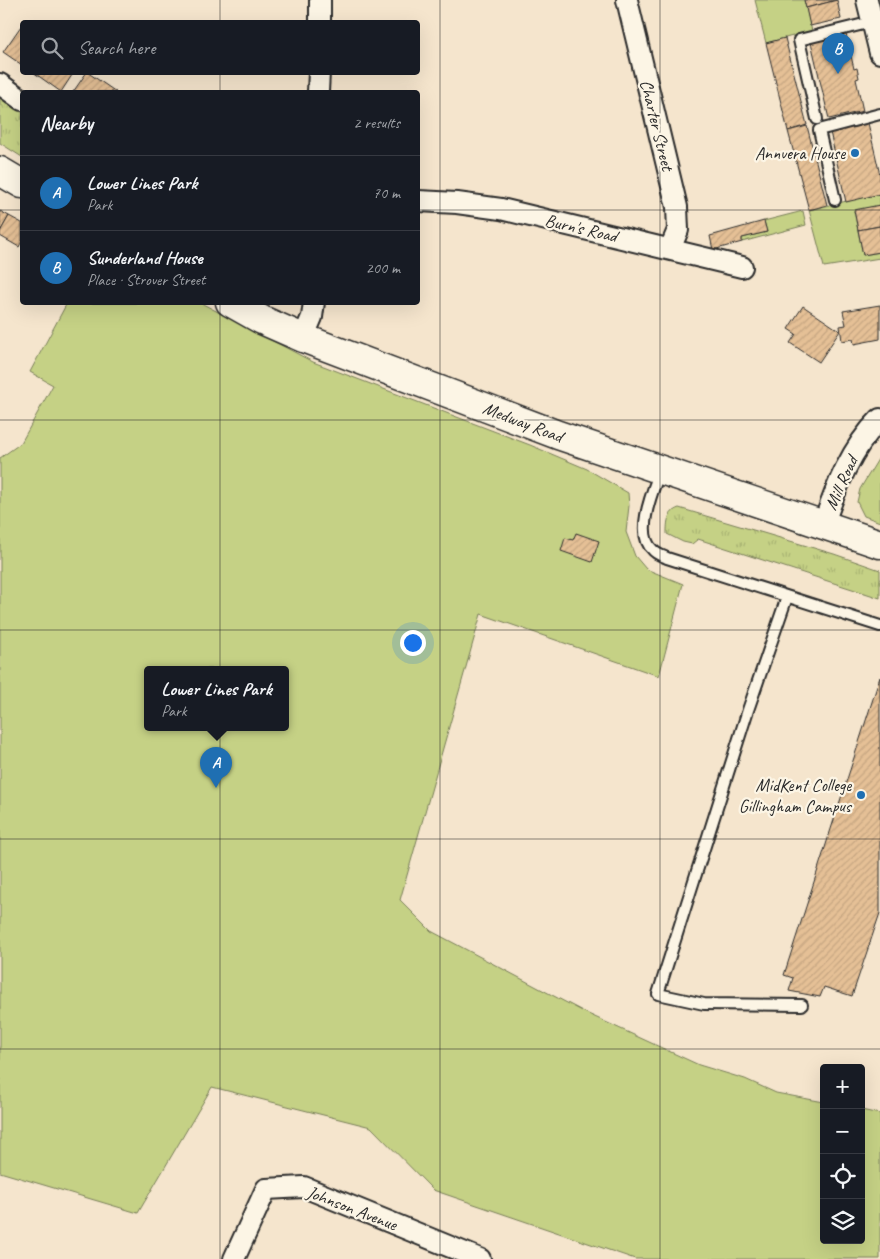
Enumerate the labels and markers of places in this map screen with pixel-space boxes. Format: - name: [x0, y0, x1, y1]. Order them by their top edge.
- pin: B: [822, 33, 854, 74]
- place label: Annvera House: [755, 142, 846, 164]
- marker: Annvera House: [849, 147, 861, 159]
- pin: A: [200, 747, 232, 788]
- place label: MidKent College Gillingham Campus: [739, 774, 853, 817]
- marker: MidKent College Gillingham Campus: [855, 789, 867, 801]

